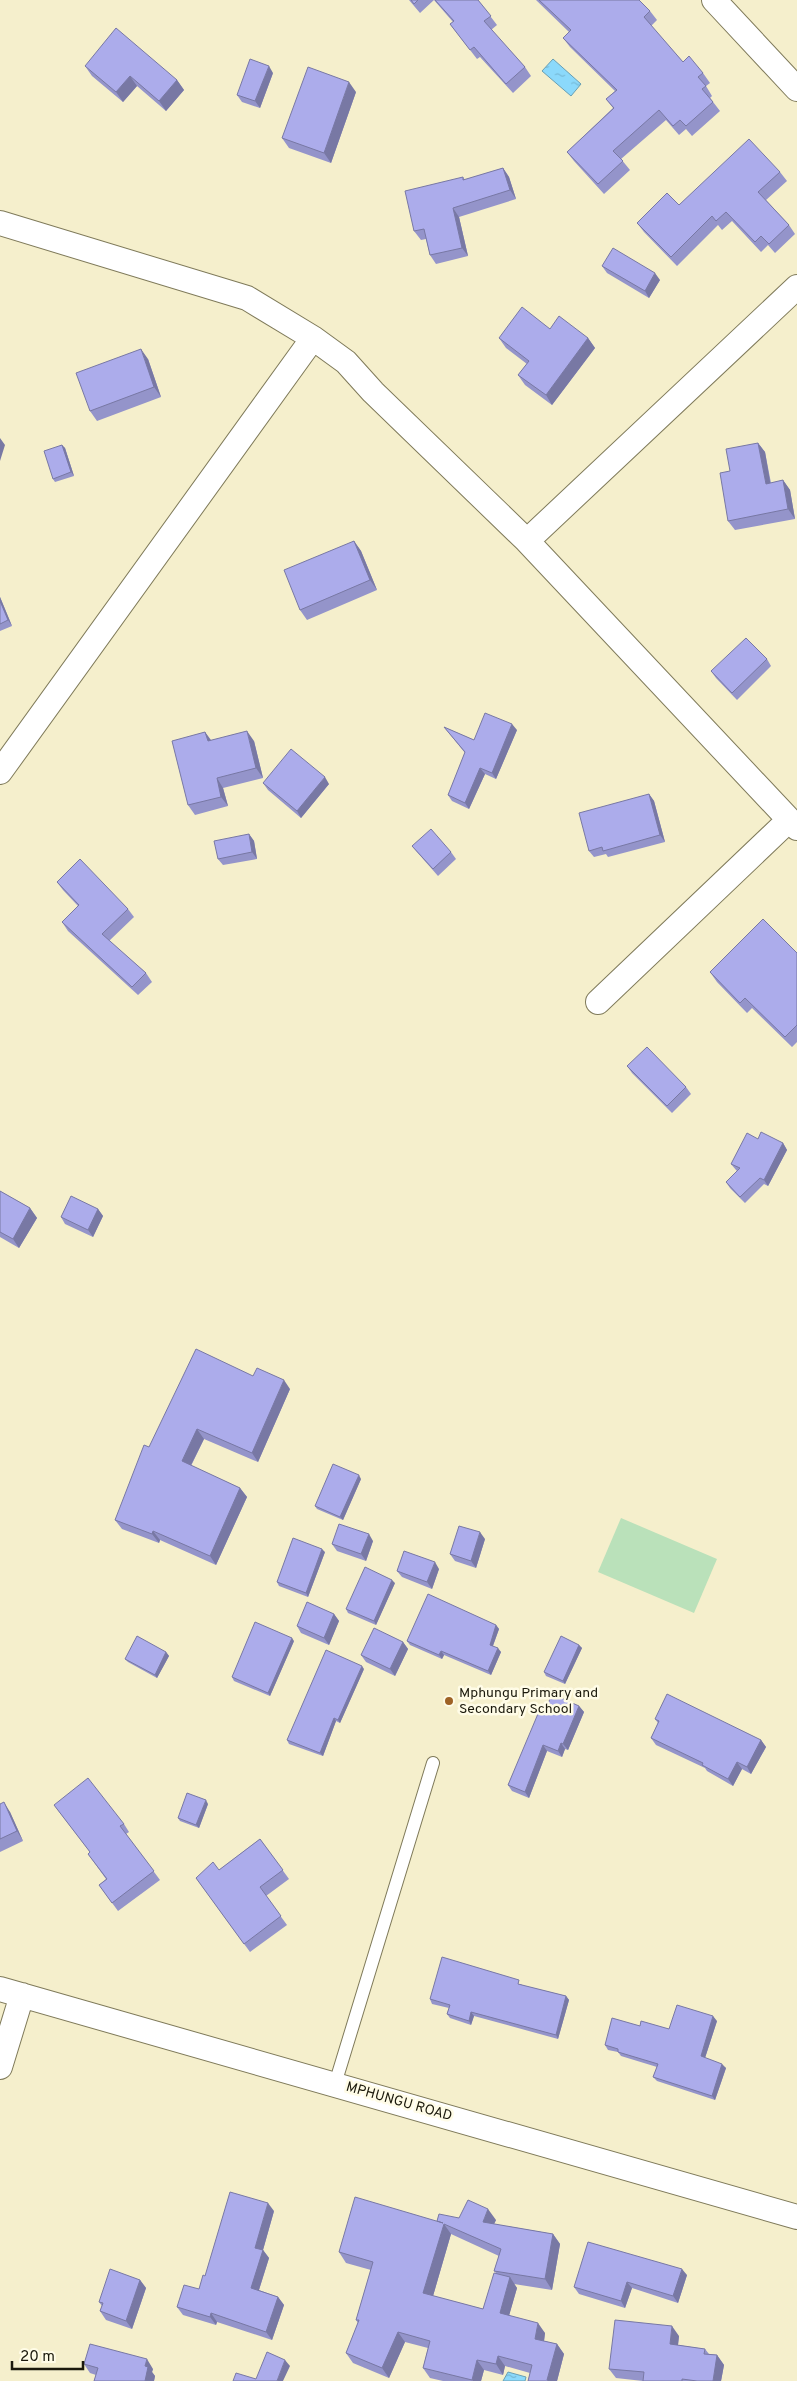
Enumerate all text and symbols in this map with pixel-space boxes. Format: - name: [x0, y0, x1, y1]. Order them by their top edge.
- place label: Mphungu Primary and Secondary School: [459, 1685, 598, 1718]
- marker: Mphungu Primary and Secondary School: [443, 1695, 455, 1707]
- street label: MPHUNGU ROAD: [344, 2079, 454, 2125]
- scale bar: [12, 2338, 84, 2370]
- text: 20 m: [20, 2348, 55, 2367]

